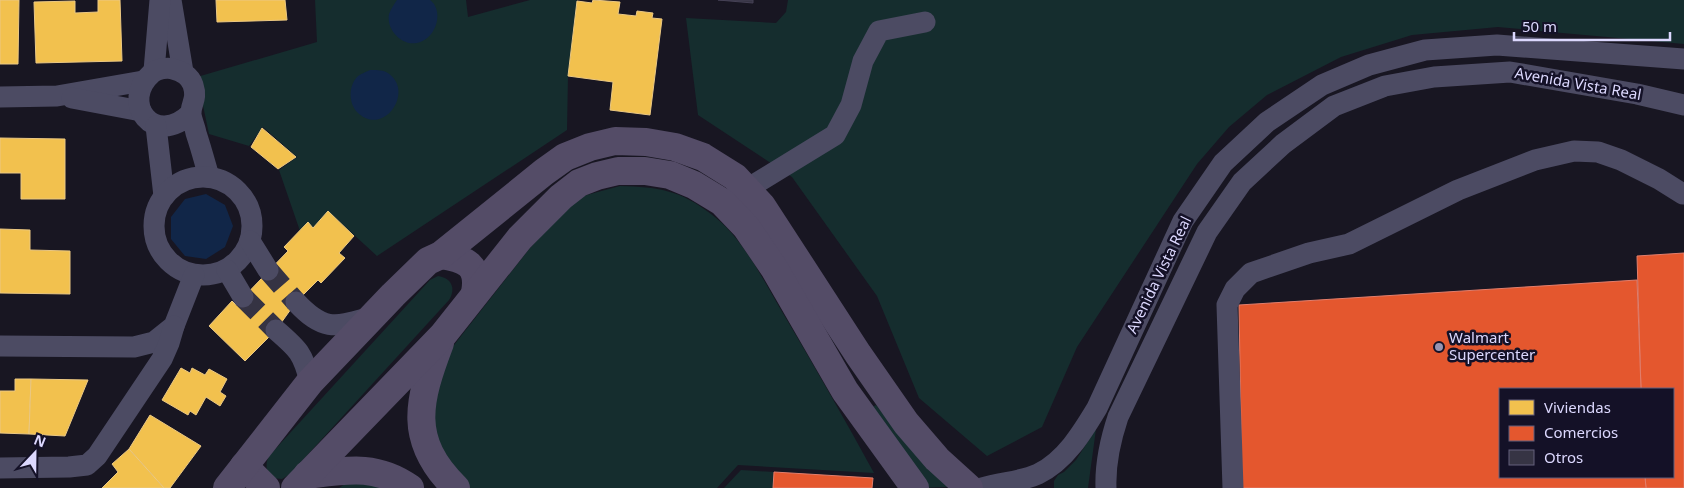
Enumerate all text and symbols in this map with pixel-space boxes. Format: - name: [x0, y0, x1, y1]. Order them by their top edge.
- scale bar: [1514, 10, 1670, 42]
- text: 50 m: [1522, 16, 1557, 36]
- street label: Avenida Vista Real: [1513, 62, 1643, 104]
- street label: Avenida Vista Real: [1121, 213, 1195, 337]
- place label: Walmart Supercenter: [1449, 327, 1535, 364]
- marker: Walmart Supercenter: [1433, 341, 1445, 353]
- legend: [1499, 388, 1674, 478]
- text: Viviendas: [1544, 397, 1611, 417]
- text: Comercios: [1544, 422, 1618, 442]
- north arrow: [10, 428, 60, 478]
- text: N: [31, 430, 49, 451]
- text: Otros: [1544, 447, 1583, 467]

